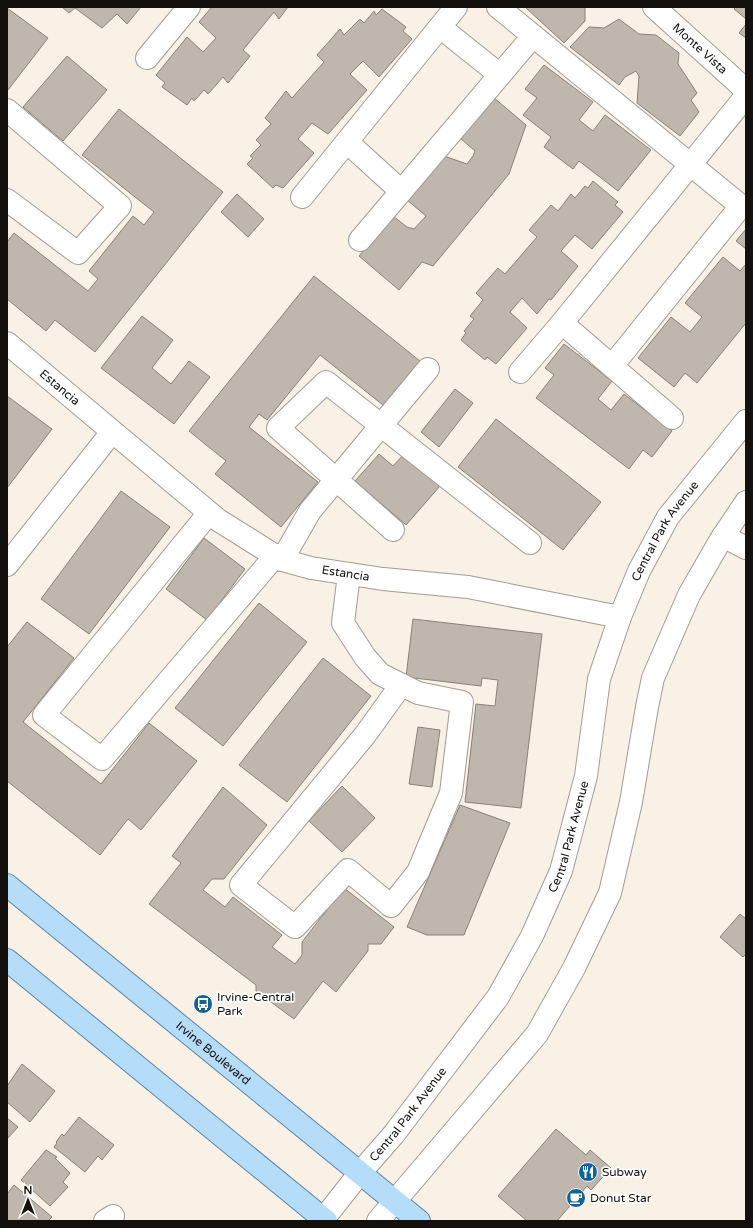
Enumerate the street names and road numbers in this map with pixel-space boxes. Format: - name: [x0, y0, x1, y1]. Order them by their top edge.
- street label: Monte Vista: [670, 20, 730, 77]
- street label: Estancia: [37, 367, 83, 408]
- street label: Central Park Avenue: [629, 478, 702, 583]
- street label: Estancia: [321, 563, 370, 584]
- street label: Central Park Avenue: [545, 779, 591, 895]
- street label: Irvine Boulevard: [173, 1019, 253, 1088]
- street label: Central Park Avenue: [366, 1064, 449, 1164]

